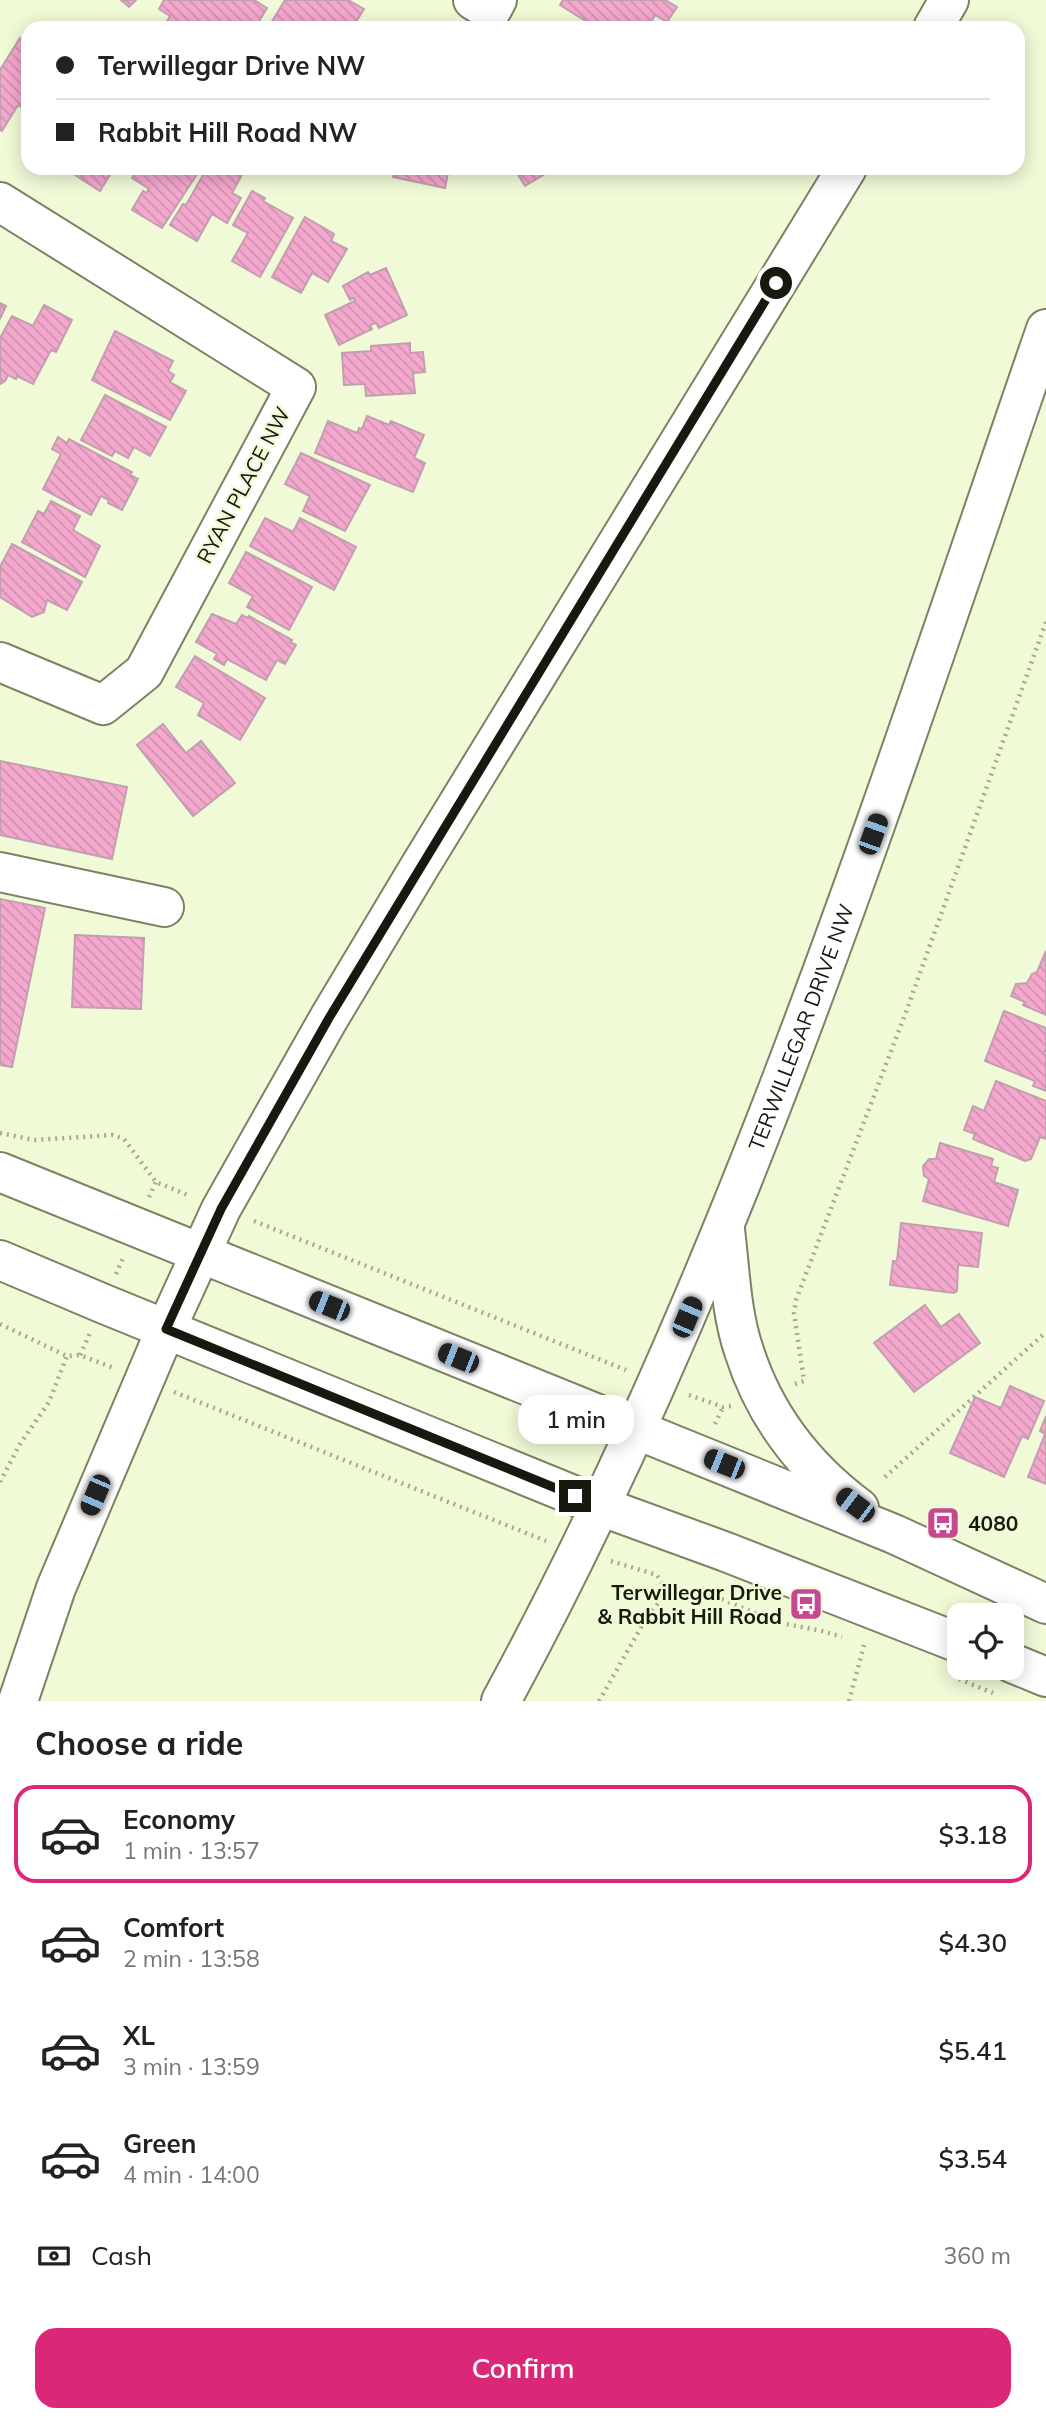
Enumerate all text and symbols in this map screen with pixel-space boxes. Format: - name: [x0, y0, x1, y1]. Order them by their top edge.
- text: Terwillegar Drive NW: [98, 49, 365, 82]
- text: Rabbit Hill Road NW: [98, 116, 357, 149]
- route start: [760, 267, 792, 299]
- street label: RYAN PLACE NW: [191, 402, 295, 568]
- car: [856, 811, 891, 857]
- street label: TERWILLEGAR DRIVE NW: [742, 900, 859, 1154]
- car: [306, 1288, 353, 1324]
- car: [670, 1294, 705, 1340]
- car: [435, 1340, 482, 1376]
- callout: 1 min: [517, 1394, 633, 1444]
- text: 1 min: [546, 1405, 606, 1434]
- car: [701, 1446, 748, 1482]
- car: [78, 1472, 113, 1518]
- route end: [559, 1480, 591, 1512]
- car: [832, 1484, 879, 1526]
- bus stop icon: 4080: [924, 1504, 962, 1542]
- place label: 4080: [968, 1510, 1018, 1536]
- place label: Terwillegar Drive & Rabbit Hill Road: [598, 1579, 782, 1629]
- bus stop icon: Terwillegar Drive & Rabbit Hill Road: [787, 1585, 825, 1623]
- map controls: [947, 1603, 1024, 1680]
- button: locate: [947, 1603, 1024, 1680]
- text: Choose a ride: [35, 1723, 243, 1763]
- icon: car: [39, 1803, 102, 1866]
- text: Economy: [123, 1803, 235, 1836]
- text: $3.18: [938, 1818, 1007, 1851]
- text: 1 min · 13:57: [123, 1836, 260, 1865]
- icon: car: [39, 1911, 102, 1974]
- text: Comfort: [123, 1911, 224, 1944]
- text: $4.30: [938, 1926, 1007, 1959]
- text: 2 min · 13:58: [123, 1944, 260, 1973]
- icon: car: [39, 2019, 102, 2082]
- text: XL: [123, 2019, 155, 2052]
- text: $5.41: [938, 2034, 1007, 2067]
- text: 3 min · 13:59: [123, 2052, 260, 2081]
- icon: car: [39, 2127, 102, 2190]
- text: Green: [123, 2127, 196, 2160]
- text: $3.54: [938, 2142, 1007, 2175]
- text: 4 min · 14:00: [123, 2160, 260, 2189]
- icon: cash: [35, 2237, 73, 2275]
- text: Cash: [91, 2239, 152, 2272]
- text: 360 m: [943, 2241, 1011, 2270]
- button: Confirm: [35, 2328, 1011, 2408]

